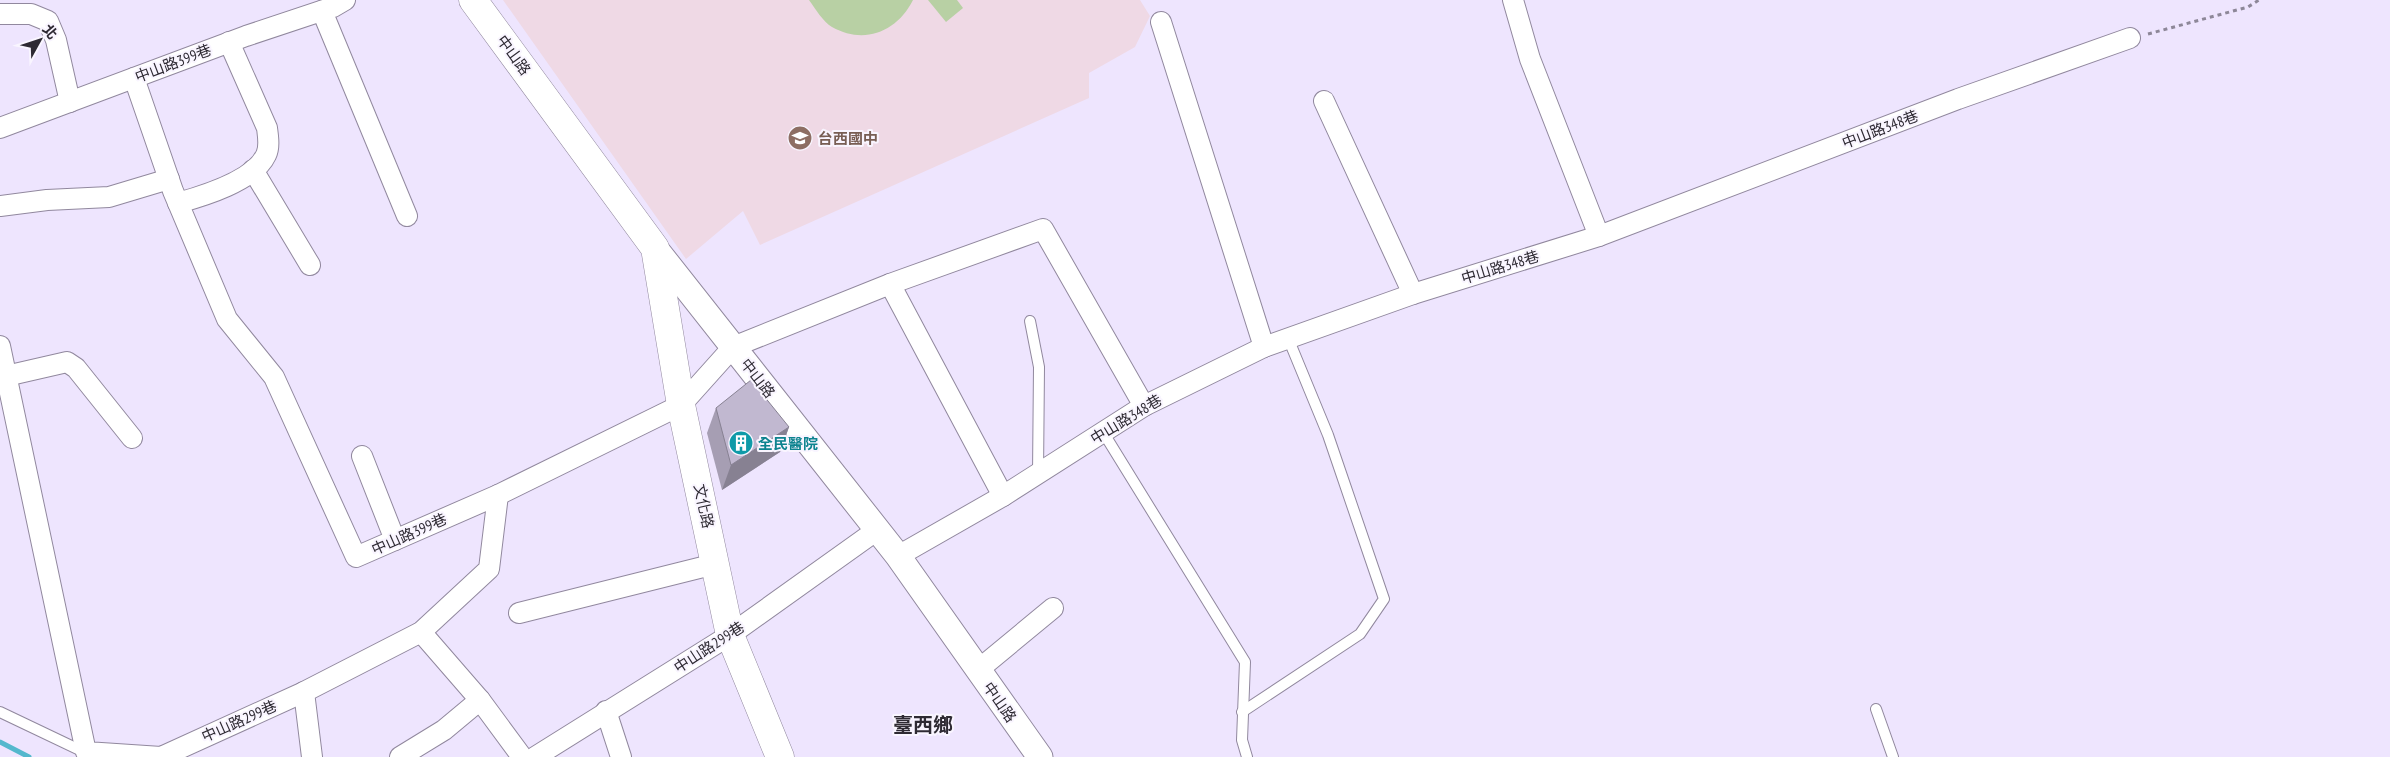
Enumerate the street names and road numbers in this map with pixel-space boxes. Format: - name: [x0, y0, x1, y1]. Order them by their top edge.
- street label: 中山路: [493, 31, 535, 79]
- street label: 中山路399巷: [132, 40, 214, 86]
- street label: 中山路348巷: [1839, 106, 1921, 152]
- street label: 中山路348巷: [1459, 246, 1541, 288]
- street label: 中山路: [737, 354, 779, 402]
- street label: 中山路348巷: [1087, 390, 1165, 448]
- street label: 文化路: [690, 482, 718, 530]
- street label: 中山路399巷: [368, 509, 450, 559]
- street label: 中山路299巷: [670, 617, 748, 677]
- street label: 中山路: [979, 678, 1021, 726]
- street label: 中山路299巷: [198, 696, 280, 746]

